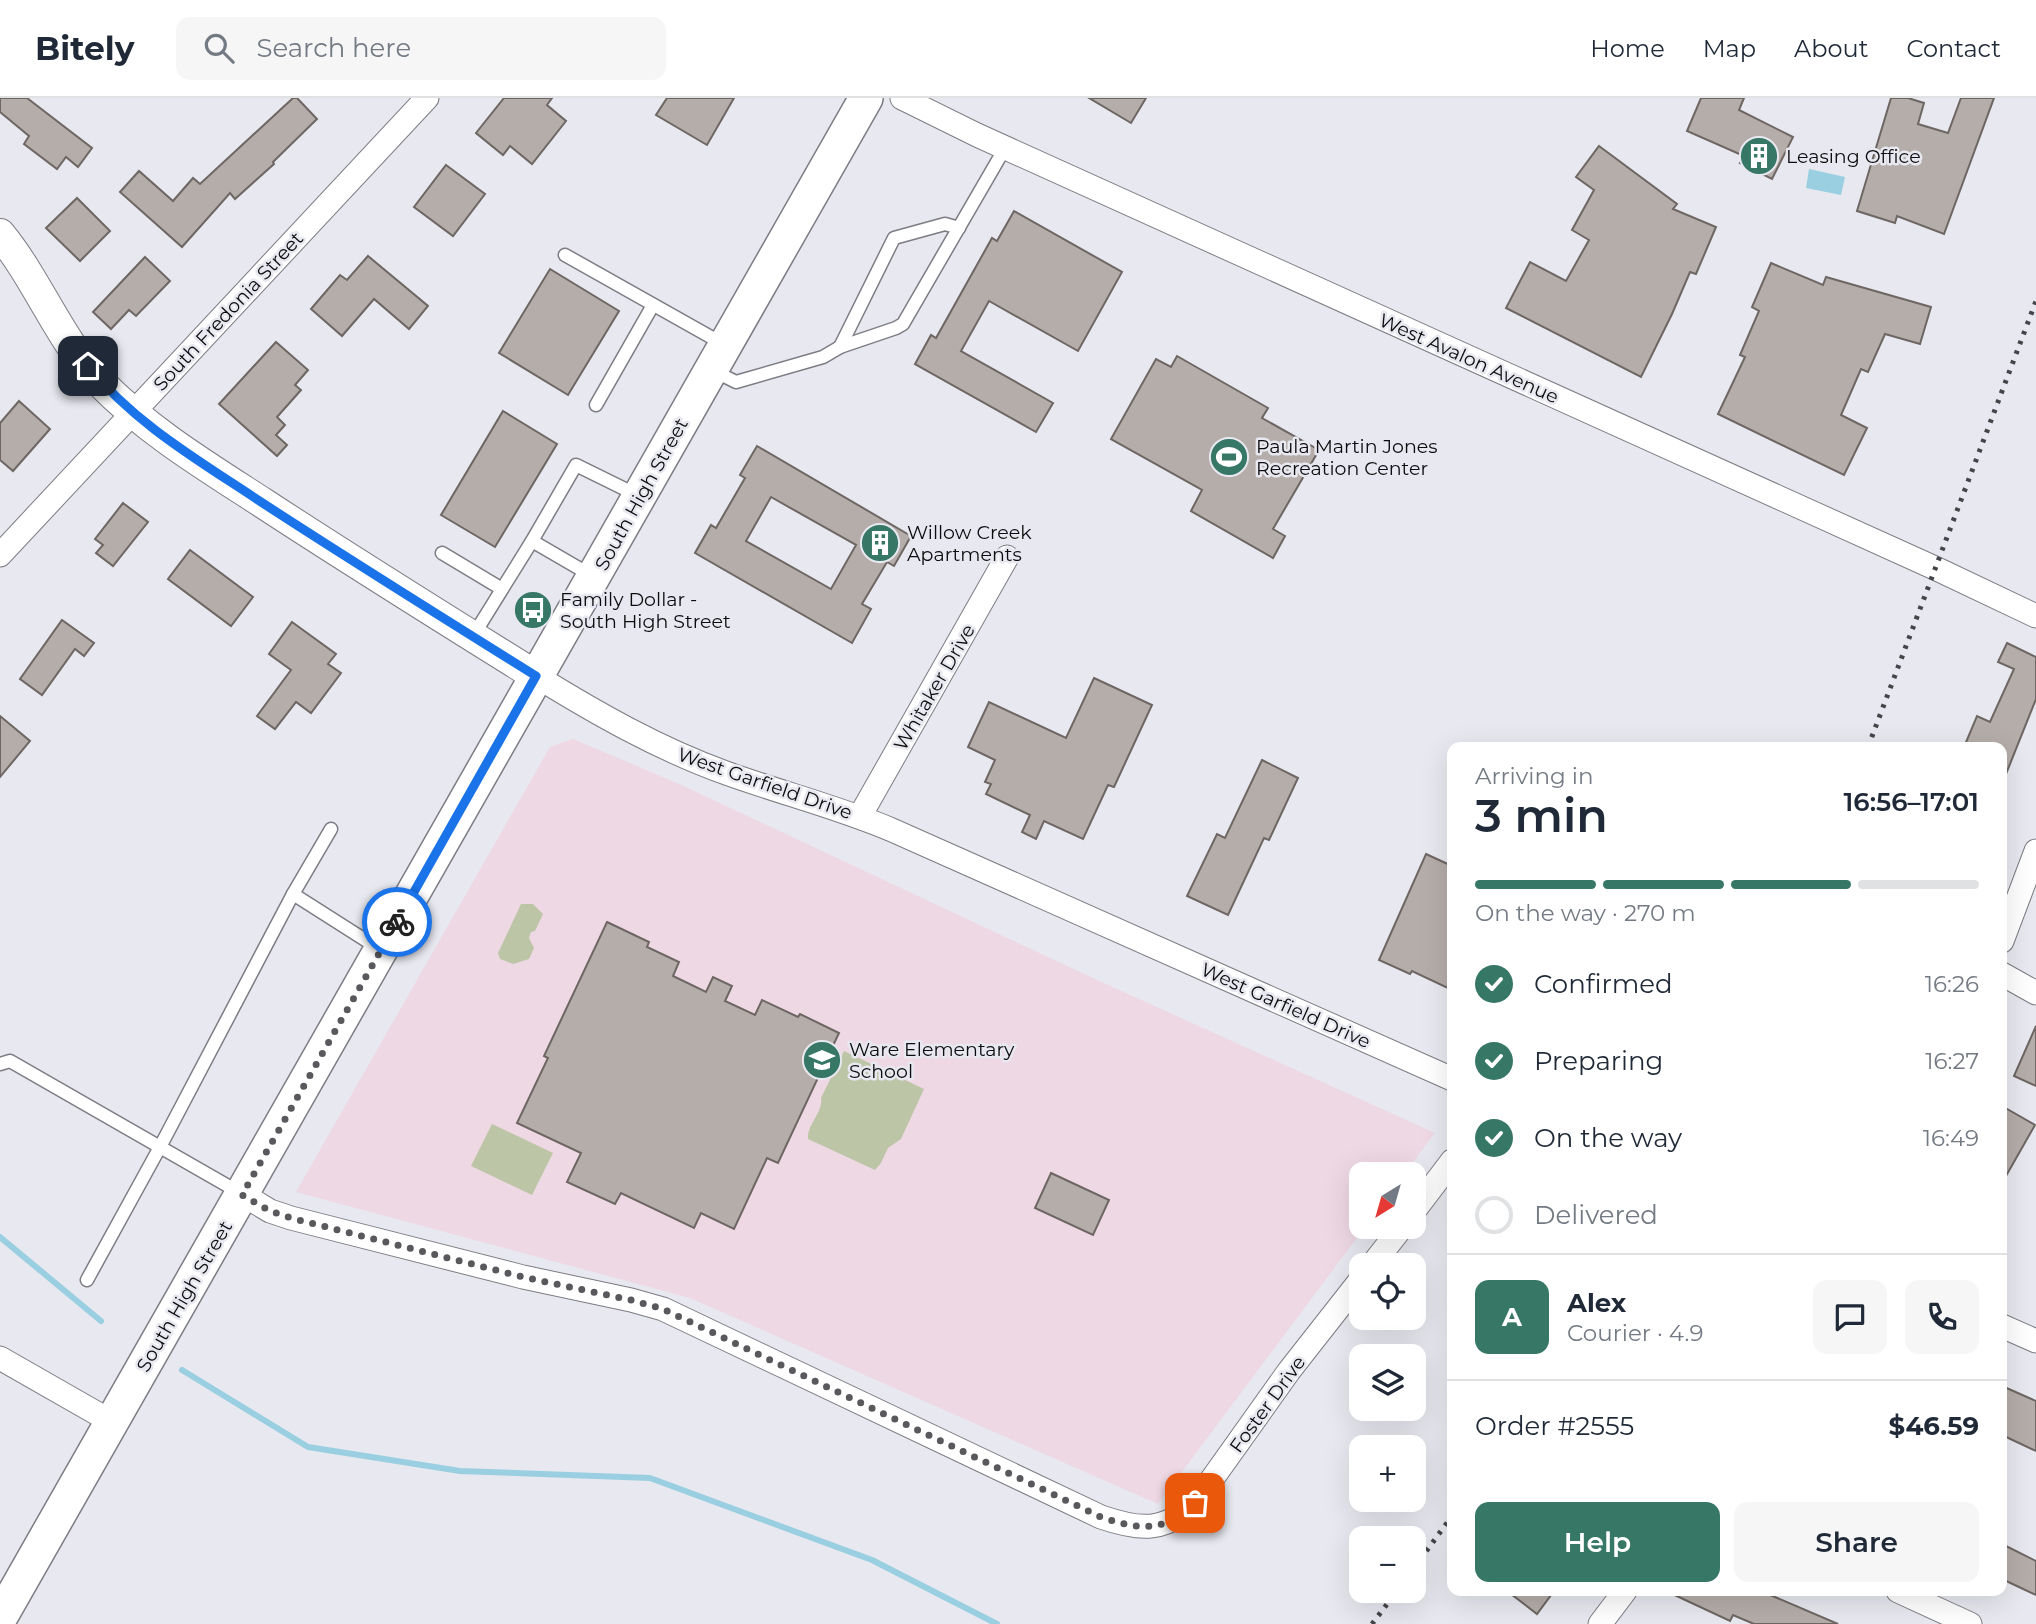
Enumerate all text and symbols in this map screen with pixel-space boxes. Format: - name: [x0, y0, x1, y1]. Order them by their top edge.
- search box: [176, 17, 666, 80]
- text: Bitely: [35, 28, 134, 68]
- icon: search: [200, 29, 238, 67]
- text: Search here: [256, 32, 411, 64]
- text: Home: [1590, 34, 1665, 63]
- text: Map: [1703, 34, 1756, 63]
- text: About: [1794, 34, 1868, 63]
- text: Contact: [1906, 34, 2001, 63]
- building icon: Leasing Office: [1738, 135, 1780, 177]
- place label: Leasing Office: [1786, 145, 1921, 168]
- street label: South Fredonia Street: [149, 227, 308, 396]
- street label: West Avalon Avenue: [1375, 308, 1562, 408]
- pin: [58, 336, 118, 396]
- icon: home: [69, 347, 107, 385]
- street label: South High Street: [590, 414, 693, 574]
- place label: Paula Martin Jones Recreation Center: [1256, 435, 1438, 480]
- sports icon: Paula Martin Jones Recreation Center: [1208, 436, 1250, 478]
- place label: Willow Creek Apartments: [907, 521, 1032, 566]
- building icon: Willow Creek Apartments: [859, 522, 901, 564]
- place label: Family Dollar - South High Street: [560, 588, 731, 633]
- bus stop icon: Family Dollar - South High Street: [512, 589, 554, 631]
- street label: Whitaker Drive: [889, 620, 980, 754]
- street label: West Garfield Drive: [675, 743, 855, 824]
- text: Arriving in: [1475, 762, 1594, 790]
- text: 16:56–17:01: [1843, 786, 1979, 818]
- text: 3 min: [1475, 787, 1608, 844]
- courier: [362, 887, 432, 957]
- text: On the way · 270 m: [1475, 899, 1696, 927]
- icon: bike: [378, 903, 416, 941]
- street label: West Garfield Drive: [1197, 958, 1374, 1053]
- icon: check: [1475, 965, 1513, 1003]
- text: Confirmed: [1534, 968, 1673, 1000]
- text: 16:26: [1925, 970, 1979, 998]
- place label: Ware Elementary School: [849, 1038, 1015, 1083]
- school or university icon: Ware Elementary School: [801, 1039, 843, 1081]
- icon: check: [1475, 1042, 1513, 1080]
- text: Preparing: [1534, 1045, 1663, 1077]
- text: 16:27: [1925, 1047, 1979, 1075]
- icon: check: [1475, 1119, 1513, 1157]
- text: On the way: [1534, 1122, 1682, 1154]
- text: 16:49: [1923, 1124, 1979, 1152]
- north arrow: [1349, 1162, 1426, 1239]
- map controls: [1349, 1162, 1426, 1603]
- text: Delivered: [1534, 1199, 1658, 1231]
- street label: South High Street: [132, 1216, 237, 1376]
- button: locate: [1349, 1253, 1426, 1330]
- button: chat: [1813, 1280, 1887, 1354]
- button: phone: [1905, 1280, 1979, 1354]
- text: Alex: [1567, 1287, 1626, 1319]
- text: A: [1502, 1301, 1522, 1333]
- text: Courier · 4.9: [1567, 1319, 1703, 1347]
- button: layers: [1349, 1344, 1426, 1421]
- street label: Foster Drive: [1225, 1351, 1310, 1457]
- text: Order #2555: [1475, 1410, 1634, 1442]
- text: $46.59: [1889, 1410, 1979, 1442]
- button: +: [1349, 1435, 1426, 1512]
- pin: [1165, 1473, 1225, 1533]
- icon: bag: [1176, 1484, 1214, 1522]
- button: Help: [1475, 1502, 1720, 1582]
- button: Share: [1734, 1502, 1979, 1582]
- button: −: [1349, 1526, 1426, 1603]

